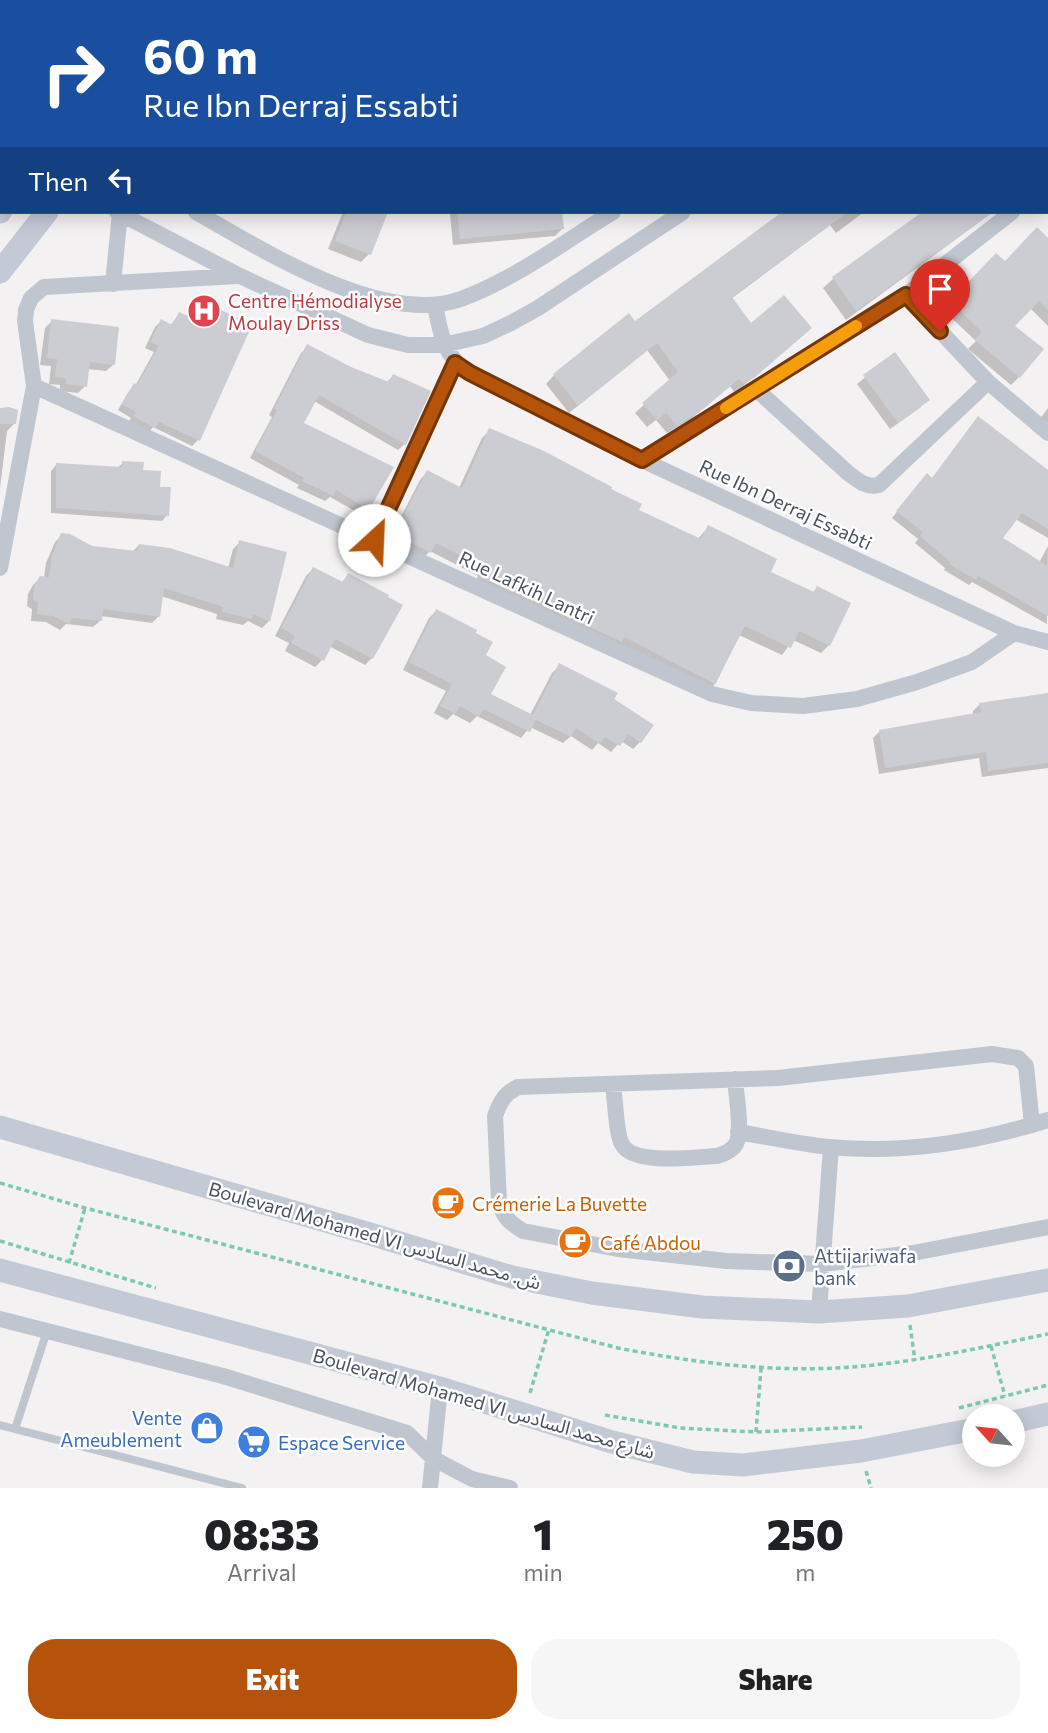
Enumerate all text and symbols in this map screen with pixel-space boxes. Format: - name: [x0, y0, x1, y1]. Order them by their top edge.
- text: 60 m: [143, 24, 258, 84]
- icon: right: [28, 28, 119, 119]
- text: Rue Ibn Derraj Essabti: [143, 84, 459, 124]
- icon: left: [102, 161, 140, 199]
- text: Then: [28, 165, 88, 196]
- pin: [910, 259, 970, 331]
- icon: arrive: [921, 270, 959, 308]
- place label: Centre Hémodialyse Moulay Driss: [228, 289, 402, 334]
- hospital icon: Centre Hémodialyse Moulay Driss: [185, 292, 223, 330]
- street label: Rue Ibn Derraj Essabti: [696, 454, 876, 554]
- position arrow: [337, 503, 411, 577]
- street label: Rue Lafkih Lantri: [456, 546, 598, 628]
- street label: Boulevard Mohamed VI ش. محمد السادس: [206, 1176, 544, 1295]
- cafe icon: Crémerie La Buvette: [429, 1184, 467, 1222]
- place label: Crémerie La Buvette: [472, 1192, 647, 1215]
- cafe icon: Café Abdou: [556, 1223, 594, 1261]
- place label: Café Abdou: [600, 1231, 701, 1254]
- place label: Attijariwafa bank: [814, 1244, 916, 1289]
- bank icon: Attijariwafa bank: [770, 1247, 808, 1285]
- street label: Boulevard Mohamed VI شارع محمد السادس: [310, 1343, 658, 1466]
- north arrow: [962, 1404, 1026, 1466]
- map controls: [962, 1404, 1025, 1467]
- place label: Vente Ameublement: [60, 1406, 182, 1451]
- shop icon: Vente Ameublement: [188, 1409, 226, 1447]
- supermarket icon: Espace Service: [235, 1423, 273, 1461]
- place label: Espace Service: [278, 1431, 405, 1454]
- text: 08:33: [204, 1507, 319, 1559]
- text: 1: [533, 1507, 553, 1559]
- text: 250: [767, 1507, 844, 1559]
- text: Arrival: [227, 1558, 297, 1586]
- text: min: [524, 1558, 563, 1586]
- text: m: [795, 1558, 815, 1586]
- button: Exit: [28, 1639, 517, 1719]
- button: Share: [531, 1639, 1020, 1719]

